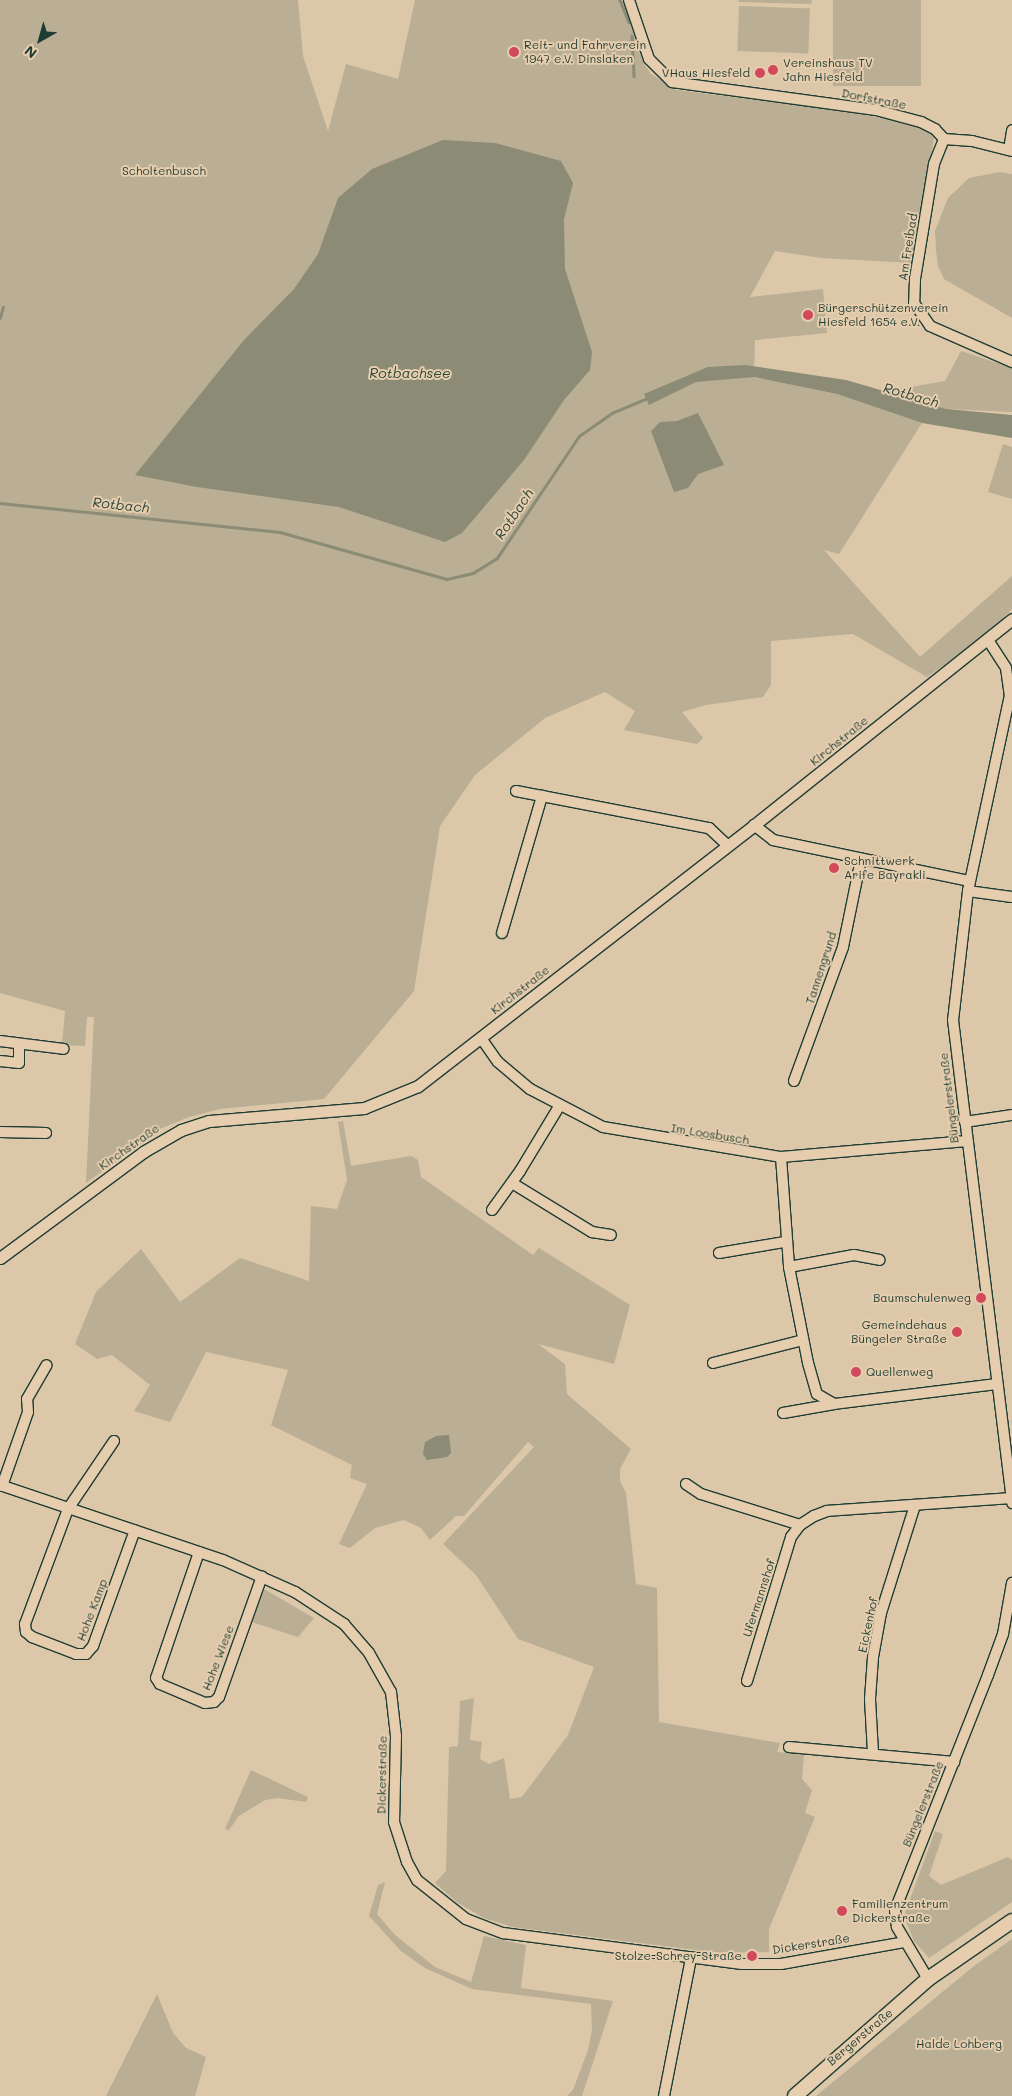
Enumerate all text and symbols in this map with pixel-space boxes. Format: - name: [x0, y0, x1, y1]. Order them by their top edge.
- north arrow: [15, 15, 65, 65]
- place label: Reit- und Fahrverein 1947 e.V. Dinslaken: [524, 38, 646, 66]
- text: N: [20, 41, 41, 63]
- marker: Reit- und Fahrverein 1947 e.V. Dinslaken: [508, 46, 520, 58]
- place label: Vereinshaus TV Jahn Hiesfeld: [783, 56, 873, 84]
- marker: Vereinshaus TV Jahn Hiesfeld: [767, 64, 779, 76]
- place label: VHaus Hiesfeld: [662, 66, 750, 80]
- marker: VHaus Hiesfeld: [754, 67, 766, 79]
- street label: Dorfstraße: [840, 86, 908, 112]
- park label: Scholtenbusch: [122, 164, 206, 178]
- street label: Am Freibad: [896, 212, 920, 282]
- place label: Bürgerschützenverein Hiesfeld 1654 e.V.: [818, 301, 948, 329]
- marker: Bürgerschützenverein Hiesfeld 1654 e.V.: [802, 309, 814, 321]
- water label: Rotbachsee: [369, 365, 451, 381]
- water label: Rotbach: [881, 379, 941, 411]
- water label: Rotbach: [491, 486, 537, 542]
- water label: Rotbach: [92, 494, 150, 516]
- street label: Kirchstraße: [807, 713, 871, 769]
- place label: Schnittwerk Arife Bayrakli: [844, 854, 926, 882]
- marker: Schnittwerk Arife Bayrakli: [828, 862, 840, 874]
- street label: Tannengrund: [803, 930, 839, 1006]
- street label: Kirchstraße: [488, 963, 552, 1017]
- street label: Büngelerstraße: [936, 1052, 962, 1144]
- street label: Kirchstraße: [96, 1121, 162, 1173]
- street label: Im Loosbusch: [670, 1121, 750, 1147]
- place label: Baumschulenweg: [873, 1291, 971, 1305]
- marker: Baumschulenweg: [975, 1292, 987, 1304]
- place label: Gemeindehaus Büngeler Straße: [851, 1318, 947, 1346]
- marker: Gemeindehaus Büngeler Straße: [951, 1326, 963, 1338]
- place label: Quellenweg: [866, 1365, 933, 1379]
- marker: Quellenweg: [850, 1366, 862, 1378]
- street label: Ufermannshof: [740, 1557, 778, 1639]
- street label: Hohe Kamp: [74, 1577, 110, 1643]
- street label: Eickenhof: [855, 1596, 881, 1654]
- street label: Hohe Wiese: [199, 1623, 237, 1693]
- street label: Dickerstraße: [374, 1736, 390, 1814]
- street label: Büngelerstraße: [899, 1759, 947, 1849]
- place label: Familienzentrum Dickerstraße: [852, 1897, 948, 1925]
- marker: Familienzentrum Dickerstraße: [836, 1905, 848, 1917]
- street label: Dickerstraße: [771, 1931, 851, 1957]
- place label: Stolze-Schrey-Straße: [615, 1949, 742, 1963]
- marker: Stolze-Schrey-Straße: [746, 1950, 758, 1962]
- street label: Bergerstraße: [824, 2005, 896, 2069]
- park label: Halde Lohberg: [916, 2037, 1002, 2051]

